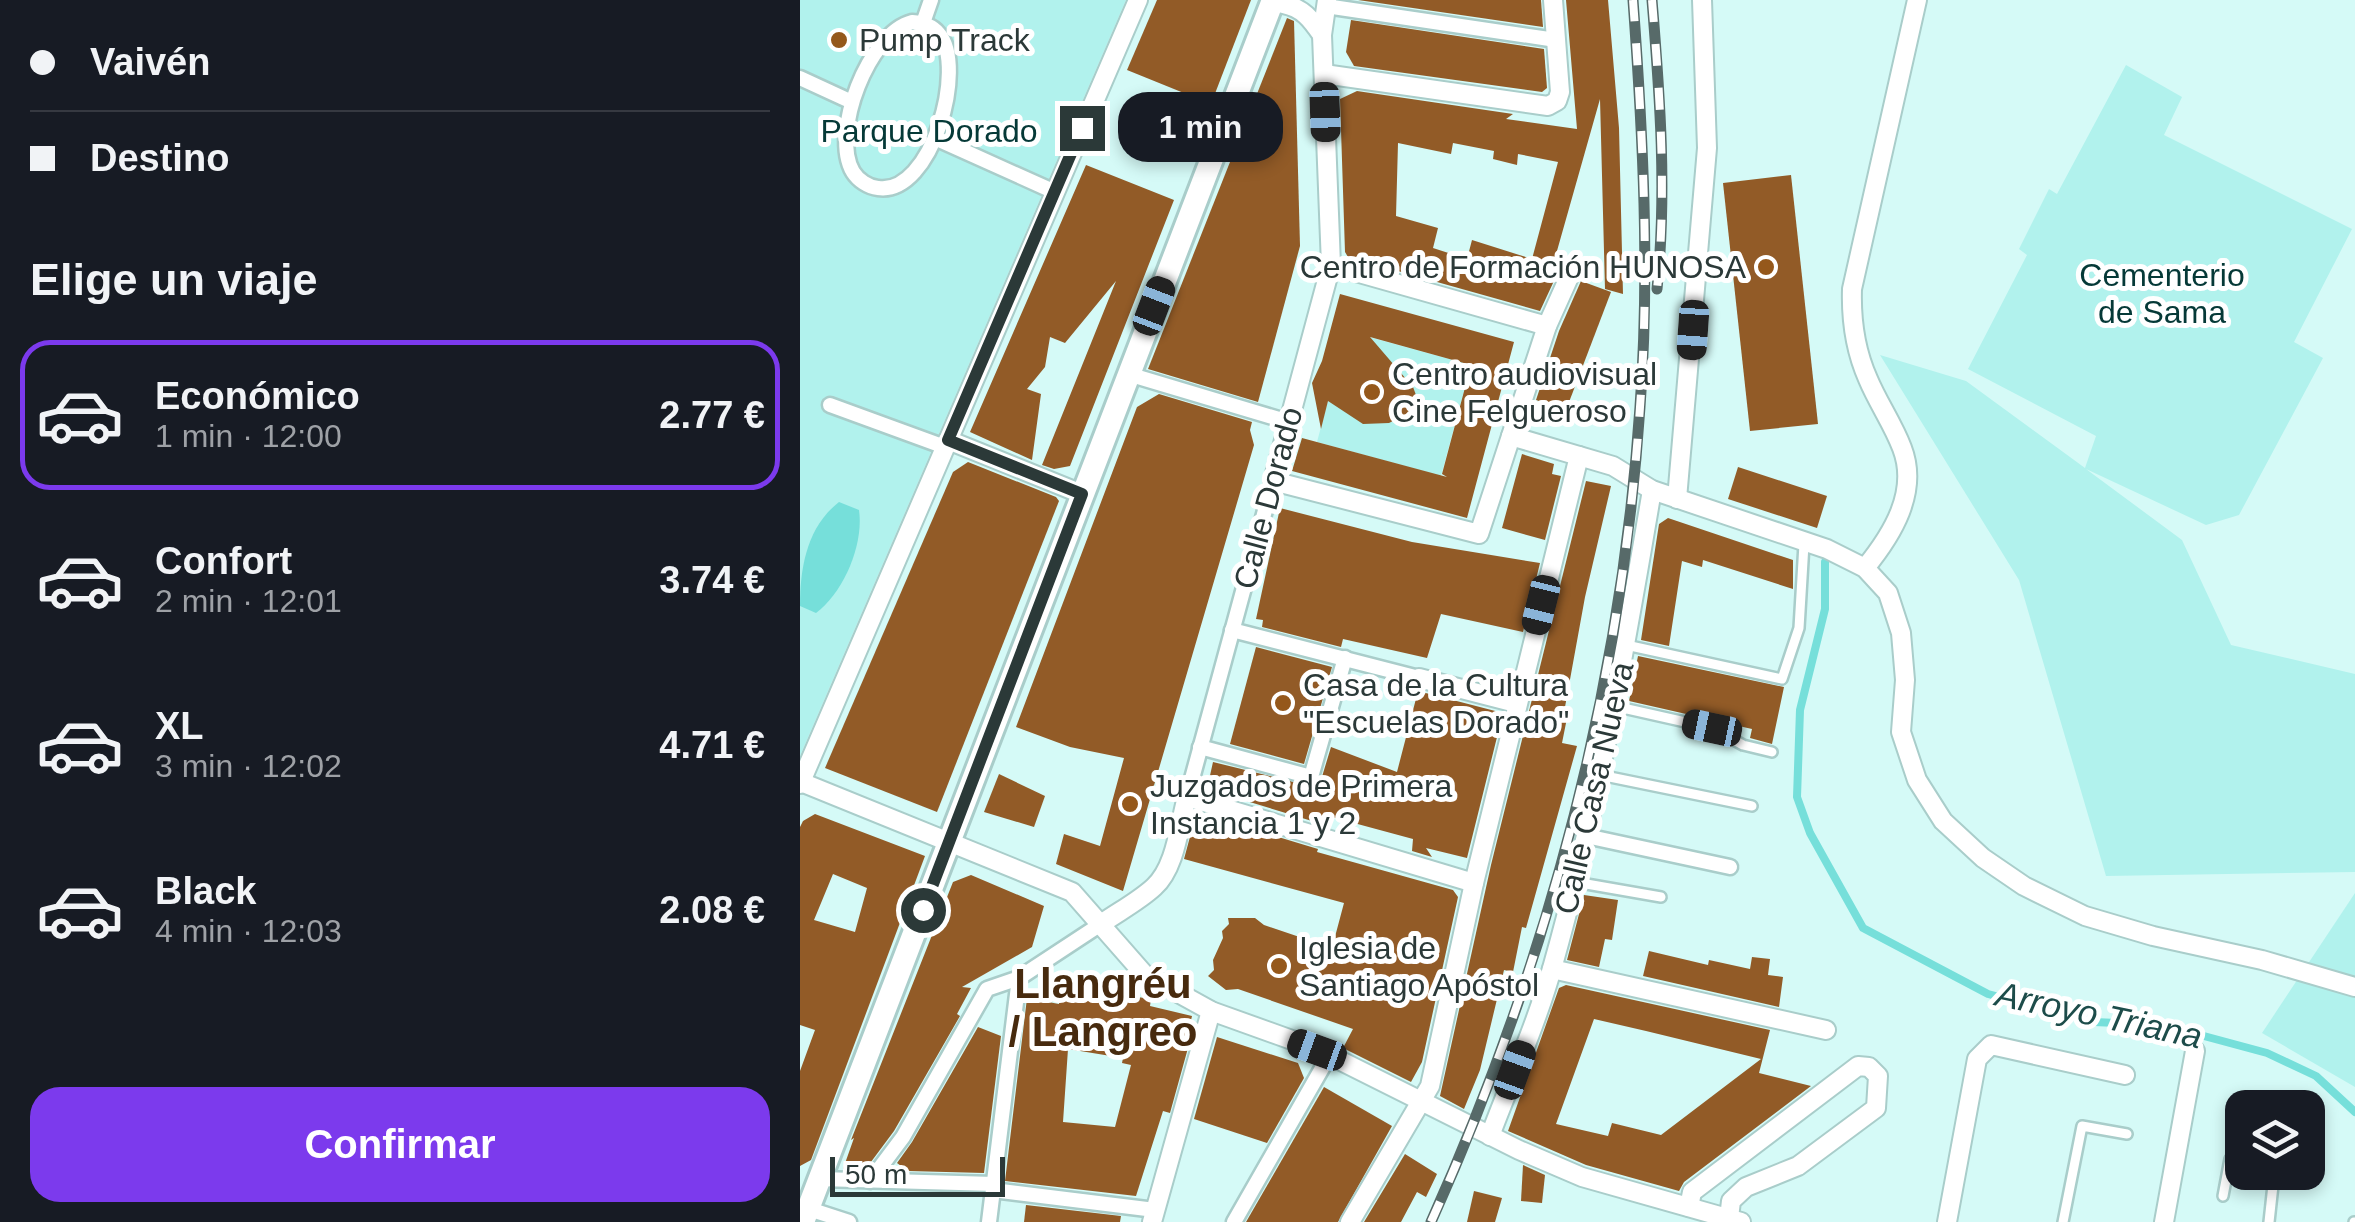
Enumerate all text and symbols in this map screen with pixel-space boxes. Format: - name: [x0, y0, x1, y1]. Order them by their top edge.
- place label: Pump Track: [859, 22, 1031, 58]
- marker: Pump Track: [828, 29, 850, 51]
- text: Vaivén: [90, 41, 210, 83]
- car: [1309, 81, 1341, 143]
- callout: 1 min: [1117, 93, 1282, 163]
- route end: [1060, 106, 1105, 151]
- text: 1 min: [1159, 109, 1242, 145]
- park label: Parque Dorado: [820, 113, 1038, 149]
- text: Destino: [90, 137, 229, 179]
- place label: Centro de Formación HUNOSA: [1300, 249, 1747, 285]
- text: Elige un viaje: [30, 254, 318, 305]
- marker: Centro de Formación HUNOSA: [1755, 256, 1777, 278]
- park label: Cementerio de Sama: [2079, 257, 2245, 330]
- car: [1129, 273, 1179, 339]
- car: [1676, 299, 1710, 361]
- place label: Centro audiovisual Cine Felgueroso: [1392, 356, 1657, 429]
- icon: car: [35, 370, 125, 460]
- text: Económico: [155, 375, 360, 417]
- marker: Centro audiovisual Cine Felgueroso: [1361, 381, 1383, 403]
- text: 2.77 €: [659, 394, 765, 436]
- street label: Calle Dorado: [1226, 403, 1310, 593]
- text: 1 min · 12:00: [155, 418, 342, 454]
- icon: car: [35, 535, 125, 625]
- text: Confort: [155, 540, 292, 582]
- text: 3.74 €: [659, 559, 765, 601]
- car: [1519, 572, 1563, 638]
- text: 2 min · 12:01: [155, 583, 342, 619]
- street label: Calle Casa Nueva: [1547, 658, 1641, 918]
- place label: Casa de la Cultura "Escuelas Dorado": [1303, 667, 1569, 740]
- marker: Casa de la Cultura "Escuelas Dorado": [1272, 692, 1294, 714]
- icon: car: [35, 700, 125, 790]
- text: XL: [155, 705, 204, 747]
- car: [1680, 707, 1744, 749]
- text: 4.71 €: [659, 724, 765, 766]
- text: 3 min · 12:02: [155, 748, 342, 784]
- place label: Juzgados de Primera Instancia 1 y 2: [1150, 768, 1453, 841]
- marker: Juzgados de Primera Instancia 1 y 2: [1119, 793, 1141, 815]
- icon: car: [35, 865, 125, 955]
- text: Black: [155, 870, 256, 912]
- route start: [901, 888, 946, 933]
- text: 2.08 €: [659, 889, 765, 931]
- text: 4 min · 12:03: [155, 913, 342, 949]
- place label: Iglesia de Santiago Apóstol: [1299, 930, 1539, 1003]
- marker: Iglesia de Santiago Apóstol: [1268, 955, 1290, 977]
- district label: Llangréu / Langreo: [1008, 960, 1198, 1055]
- water label: Arroyo Triana: [1991, 973, 2206, 1055]
- car: [1284, 1026, 1350, 1074]
- car: [1491, 1037, 1539, 1103]
- button: Confirmar: [30, 1087, 770, 1202]
- map controls: [2225, 1090, 2325, 1190]
- button: layers: [2225, 1090, 2325, 1190]
- scale bar: [830, 1152, 1005, 1196]
- text: 50 m: [845, 1159, 907, 1190]

